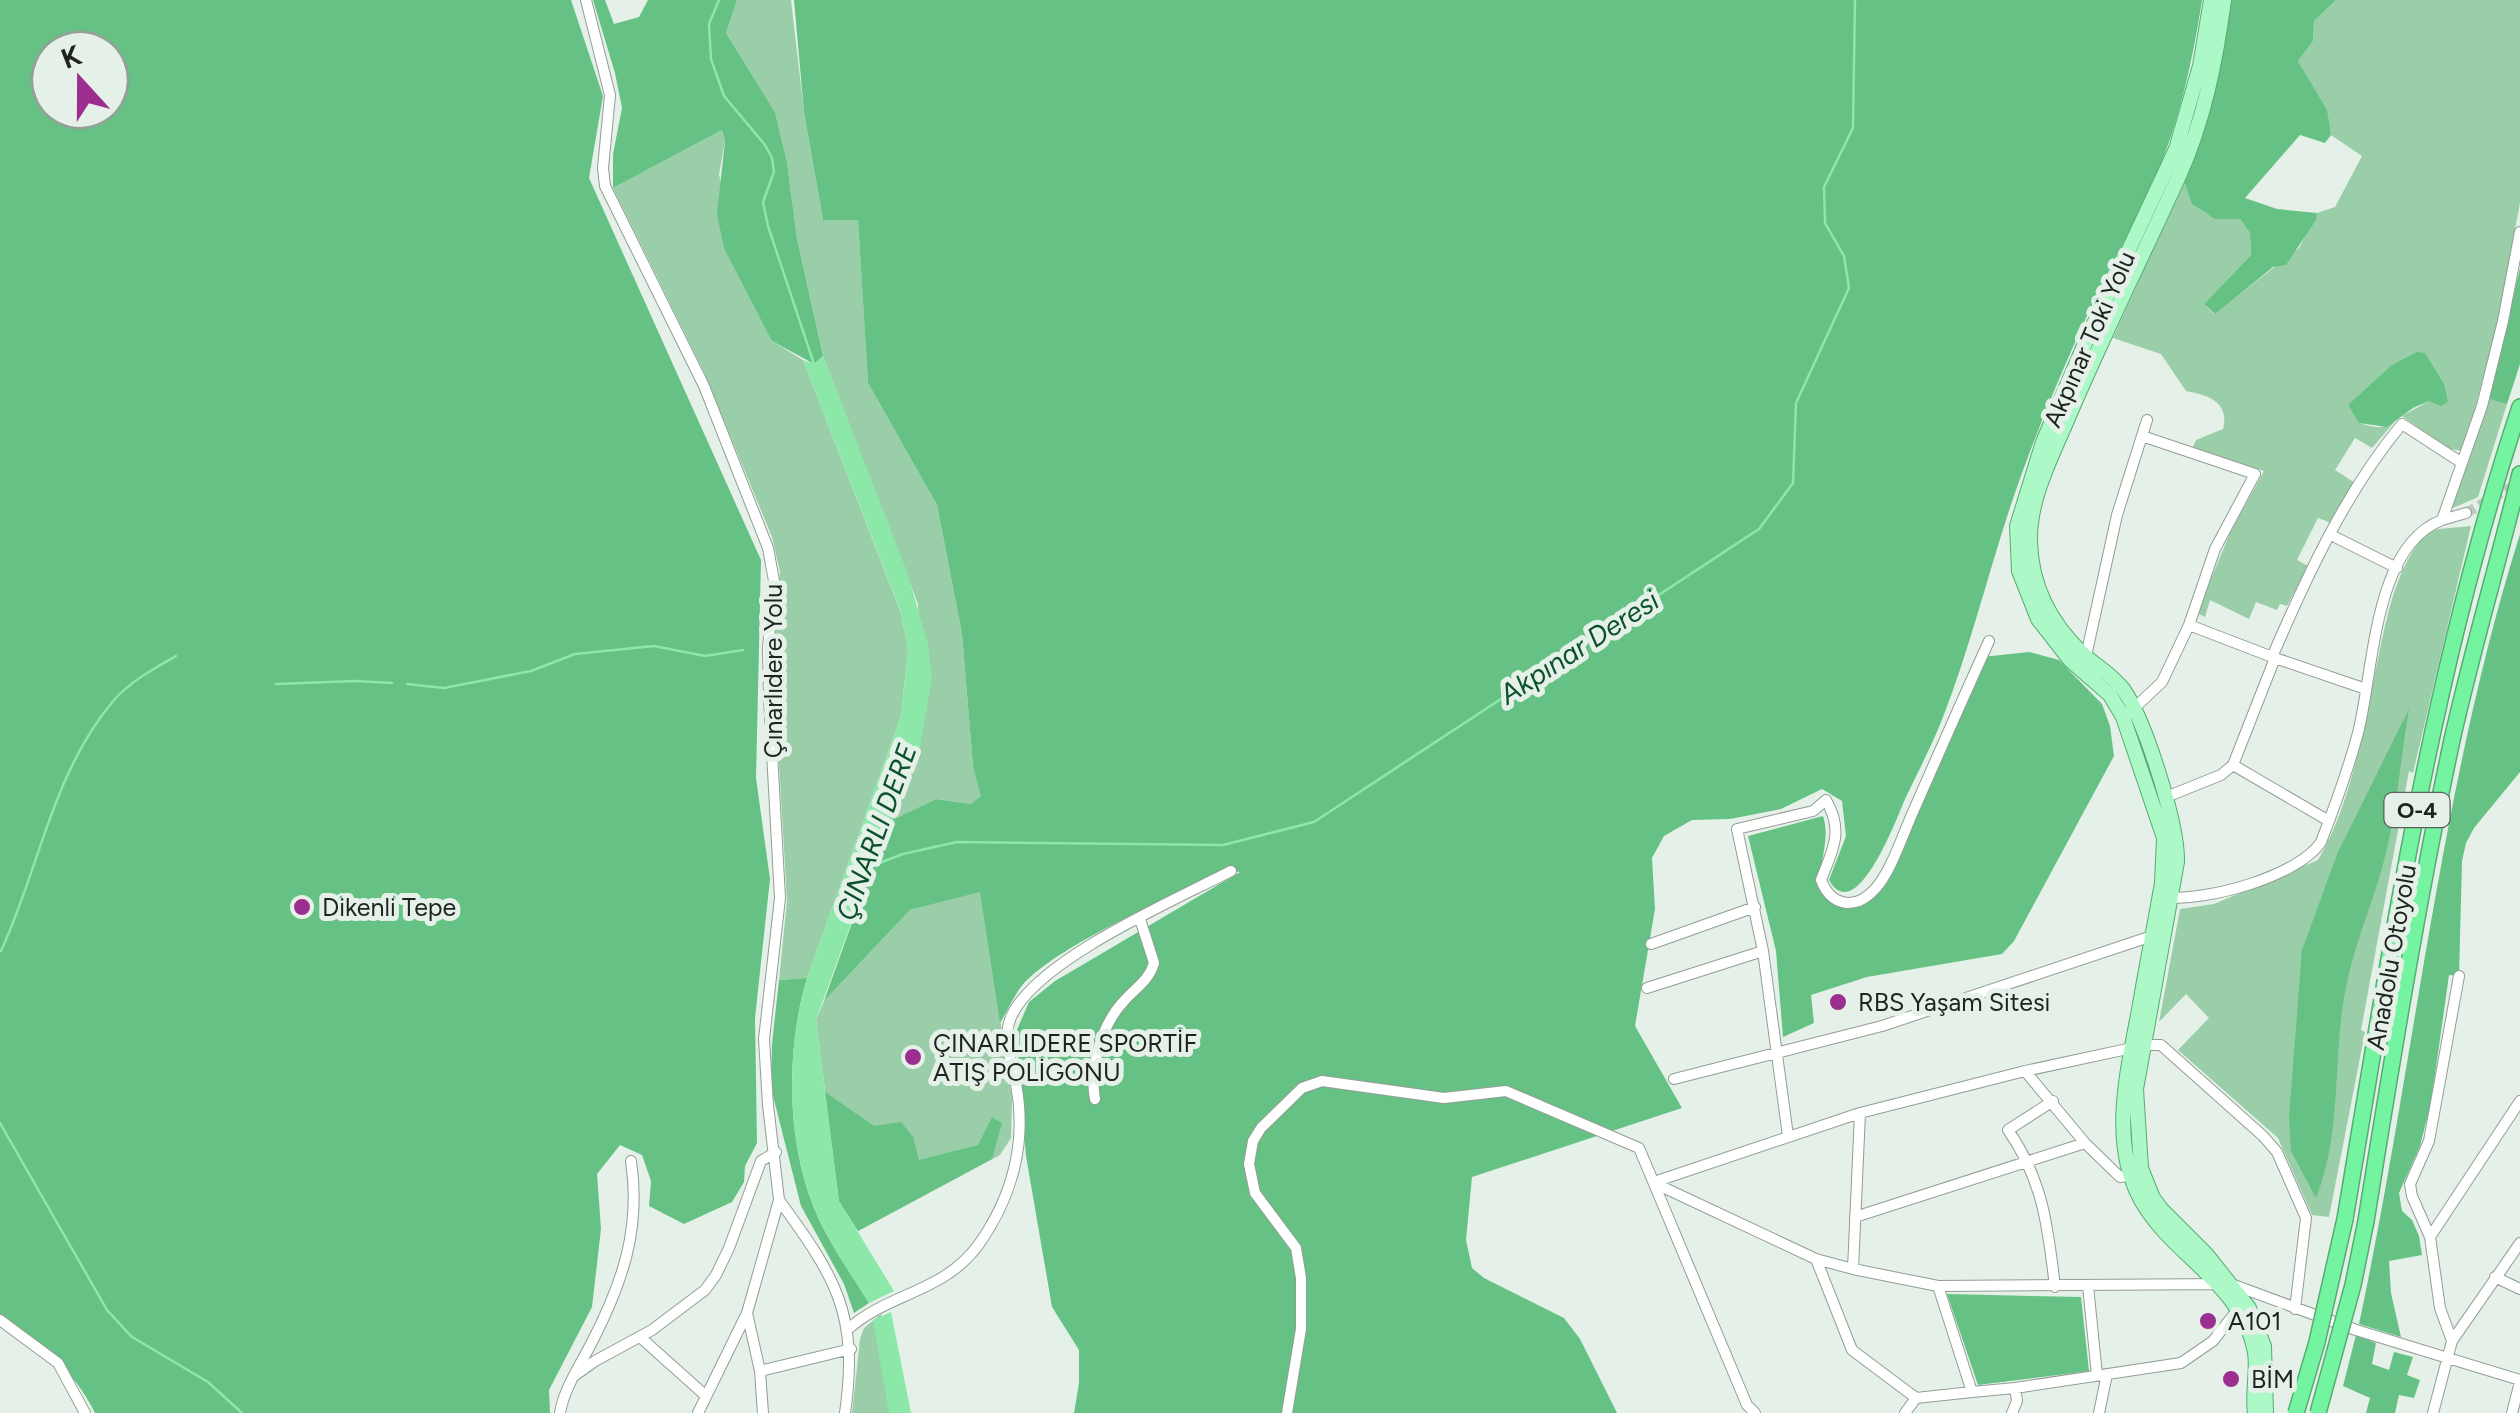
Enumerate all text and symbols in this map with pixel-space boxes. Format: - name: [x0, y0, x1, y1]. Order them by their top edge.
- north arrow: [30, 30, 130, 130]
- text: K: [56, 37, 86, 76]
- street label: Akpınar Toki Yolu: [2037, 246, 2141, 432]
- water label: Akpınar Deresi: [1492, 583, 1666, 712]
- street label: Çınarlıdere Yolu: [758, 584, 788, 758]
- water label: ÇINARLI DERE: [828, 739, 924, 925]
- road number: O-4: [2384, 793, 2450, 827]
- street label: Anadolu Otoyolu: [2360, 862, 2422, 1052]
- place label: Dikenli Tepe: [322, 892, 456, 922]
- marker: Dikenli Tepe: [291, 896, 313, 918]
- place label: RBS Yaşam Sitesi: [1858, 987, 2050, 1017]
- marker: RBS Yaşam Sitesi: [1827, 991, 1849, 1013]
- place label: ÇINARLIDERE SPORTİF ATIŞ POLİGONU: [933, 1028, 1197, 1087]
- marker: ÇINARLIDERE SPORTİF ATIŞ POLİGONU: [902, 1046, 924, 1068]
- place label: A101: [2228, 1306, 2282, 1336]
- marker: A101: [2197, 1310, 2219, 1332]
- place label: BİM: [2251, 1364, 2294, 1394]
- marker: BİM: [2220, 1368, 2242, 1390]

